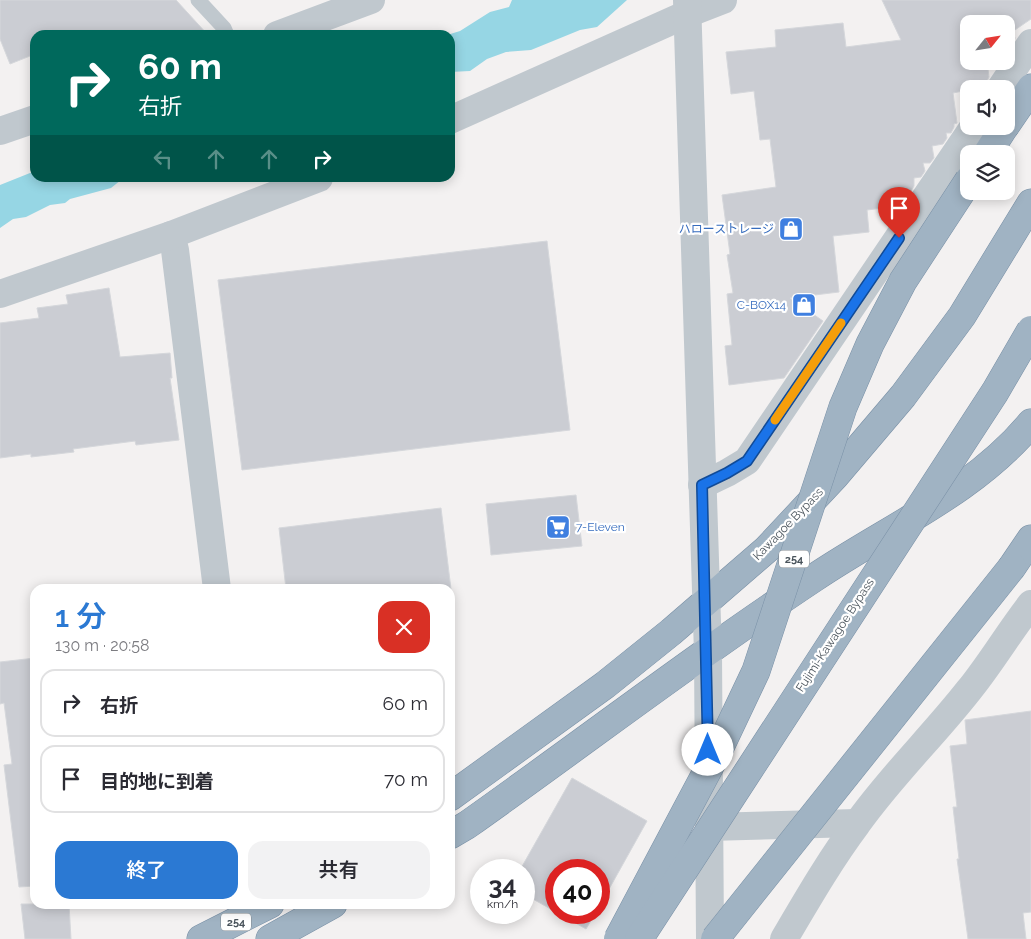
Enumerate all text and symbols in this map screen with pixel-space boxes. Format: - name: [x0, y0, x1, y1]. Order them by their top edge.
- north arrow: [960, 15, 1015, 70]
- map controls: [960, 15, 1015, 200]
- text: 60 m: [138, 46, 222, 87]
- icon: right: [55, 50, 120, 115]
- button: sound: [960, 80, 1015, 135]
- text: 右折: [138, 93, 182, 119]
- icon: left: [149, 145, 177, 173]
- icon: ahead: [202, 145, 230, 173]
- icon: ahead: [255, 145, 283, 173]
- icon: right: [308, 145, 336, 173]
- button: layers: [960, 145, 1015, 200]
- pin: [878, 187, 920, 238]
- icon: arrive: [885, 194, 913, 222]
- shop icon: ハローストレージ: [778, 216, 804, 242]
- place label: ハローストレージ: [679, 222, 774, 236]
- shop icon: C-BOX14: [791, 292, 817, 318]
- place label: C-BOX14: [737, 298, 786, 312]
- street label: Kawagoe Bypass: [750, 485, 826, 563]
- supermarket icon: 7-Eleven: [545, 514, 571, 540]
- place label: 7-Eleven: [576, 520, 625, 534]
- road number: 254: [779, 550, 809, 568]
- street label: Fujimi-Kawagoe Bypass: [793, 575, 877, 694]
- text: 1 分: [55, 599, 107, 634]
- button: close: [378, 601, 430, 653]
- text: 130 m · 20:58: [55, 636, 150, 655]
- icon: right: [57, 689, 85, 717]
- text: 60 m: [383, 692, 428, 714]
- text: 右折: [100, 694, 138, 716]
- position arrow: [681, 723, 733, 775]
- icon: arrive: [57, 765, 85, 793]
- text: 70 m: [384, 768, 428, 790]
- text: 目的地に到着: [100, 770, 214, 792]
- button: 終了: [55, 841, 238, 899]
- button: 共有: [248, 841, 430, 899]
- speed limit sign: 40: [545, 859, 610, 924]
- text: 34: [488, 870, 517, 900]
- text: km/h: [487, 897, 518, 911]
- road number: 254: [221, 914, 251, 930]

